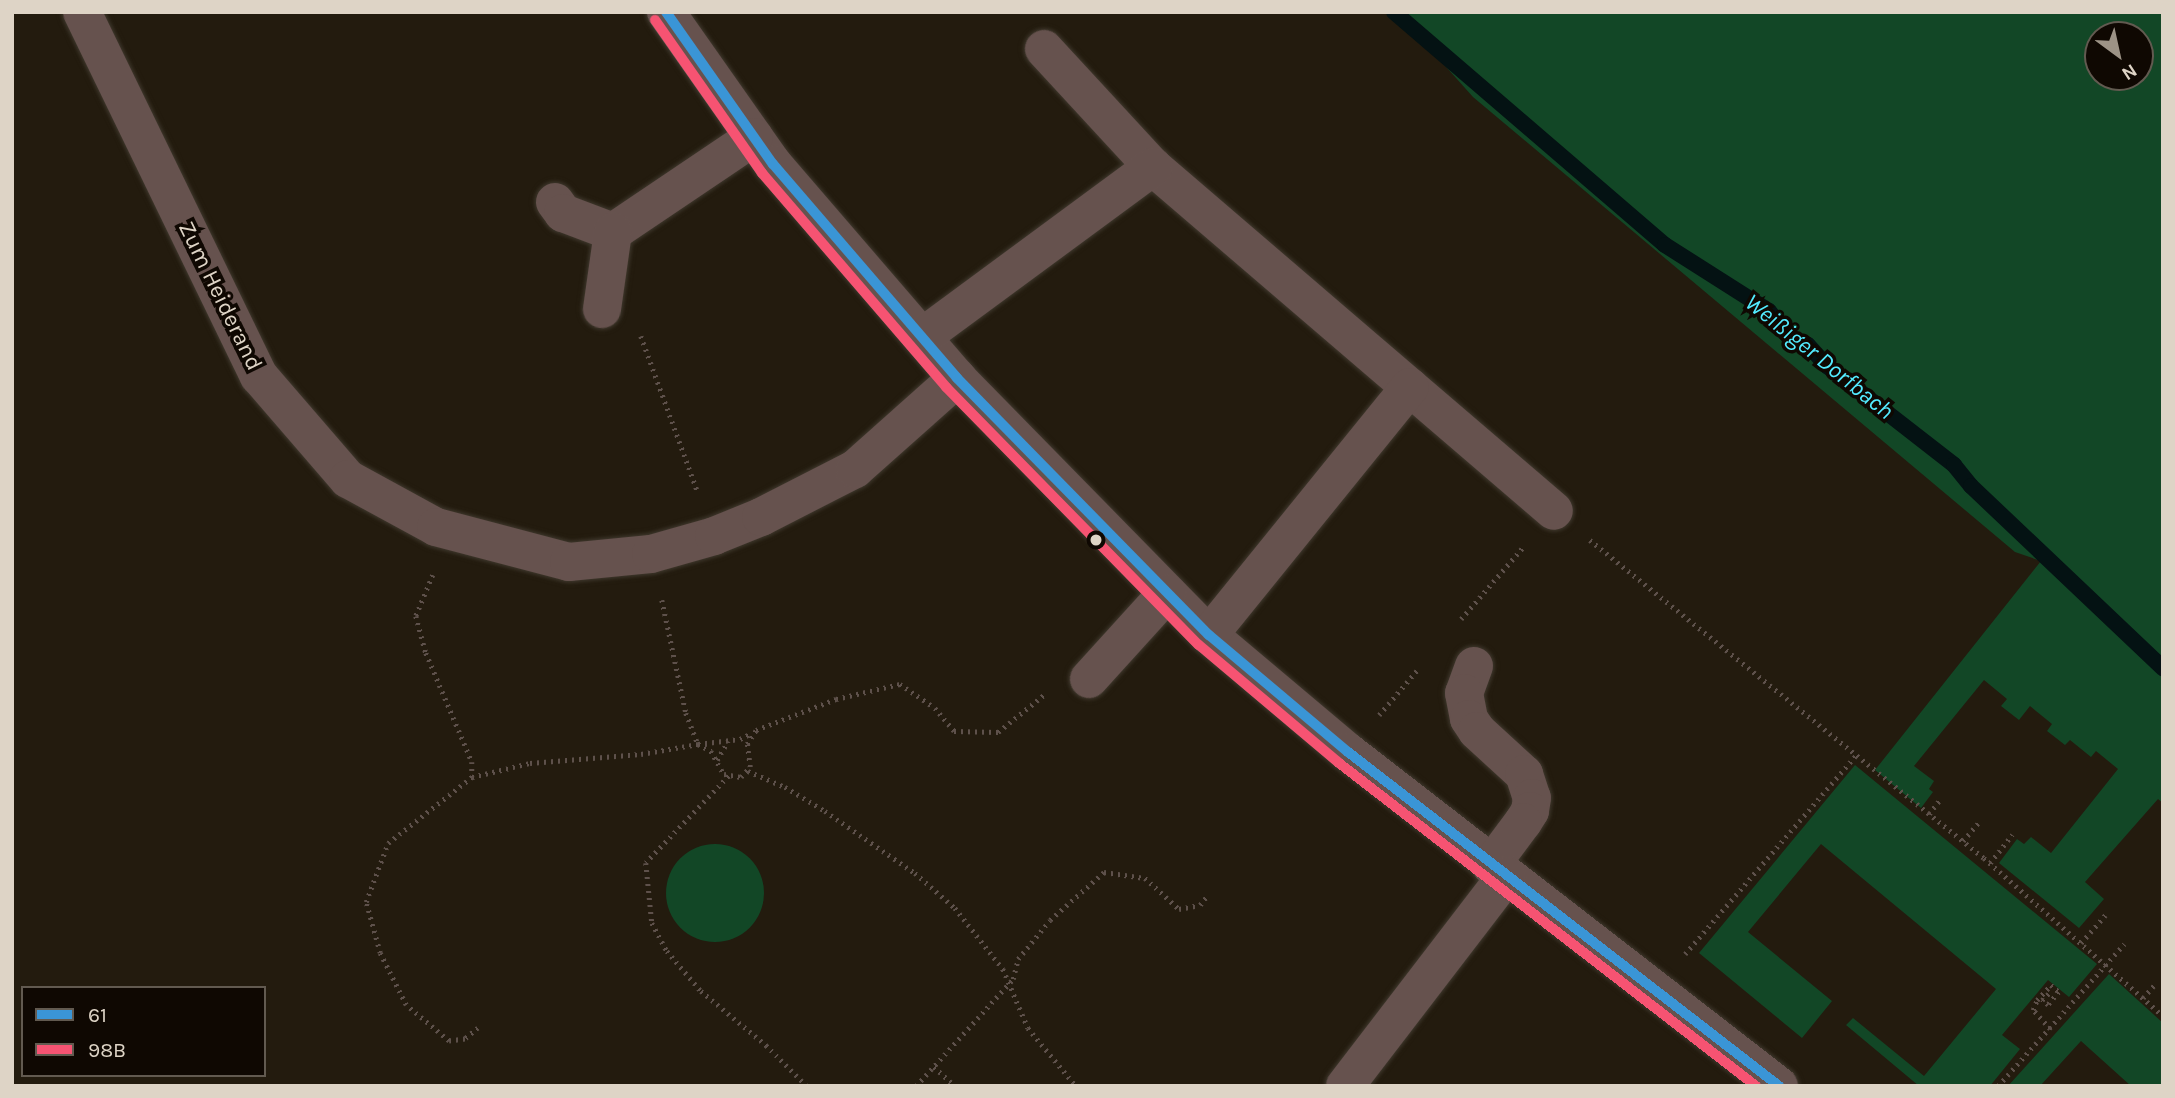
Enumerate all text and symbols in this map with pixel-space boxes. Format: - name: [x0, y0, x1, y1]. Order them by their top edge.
- north arrow: [2084, 21, 2154, 91]
- text: N: [2118, 59, 2141, 85]
- street label: Zum Heiderand: [172, 217, 268, 375]
- water label: Weißiger Dorfbach: [1739, 288, 1899, 426]
- unlabelled marker: [1089, 533, 1103, 547]
- legend: [21, 986, 266, 1077]
- text: 61: [88, 1003, 107, 1027]
- text: 98B: [88, 1038, 126, 1062]

